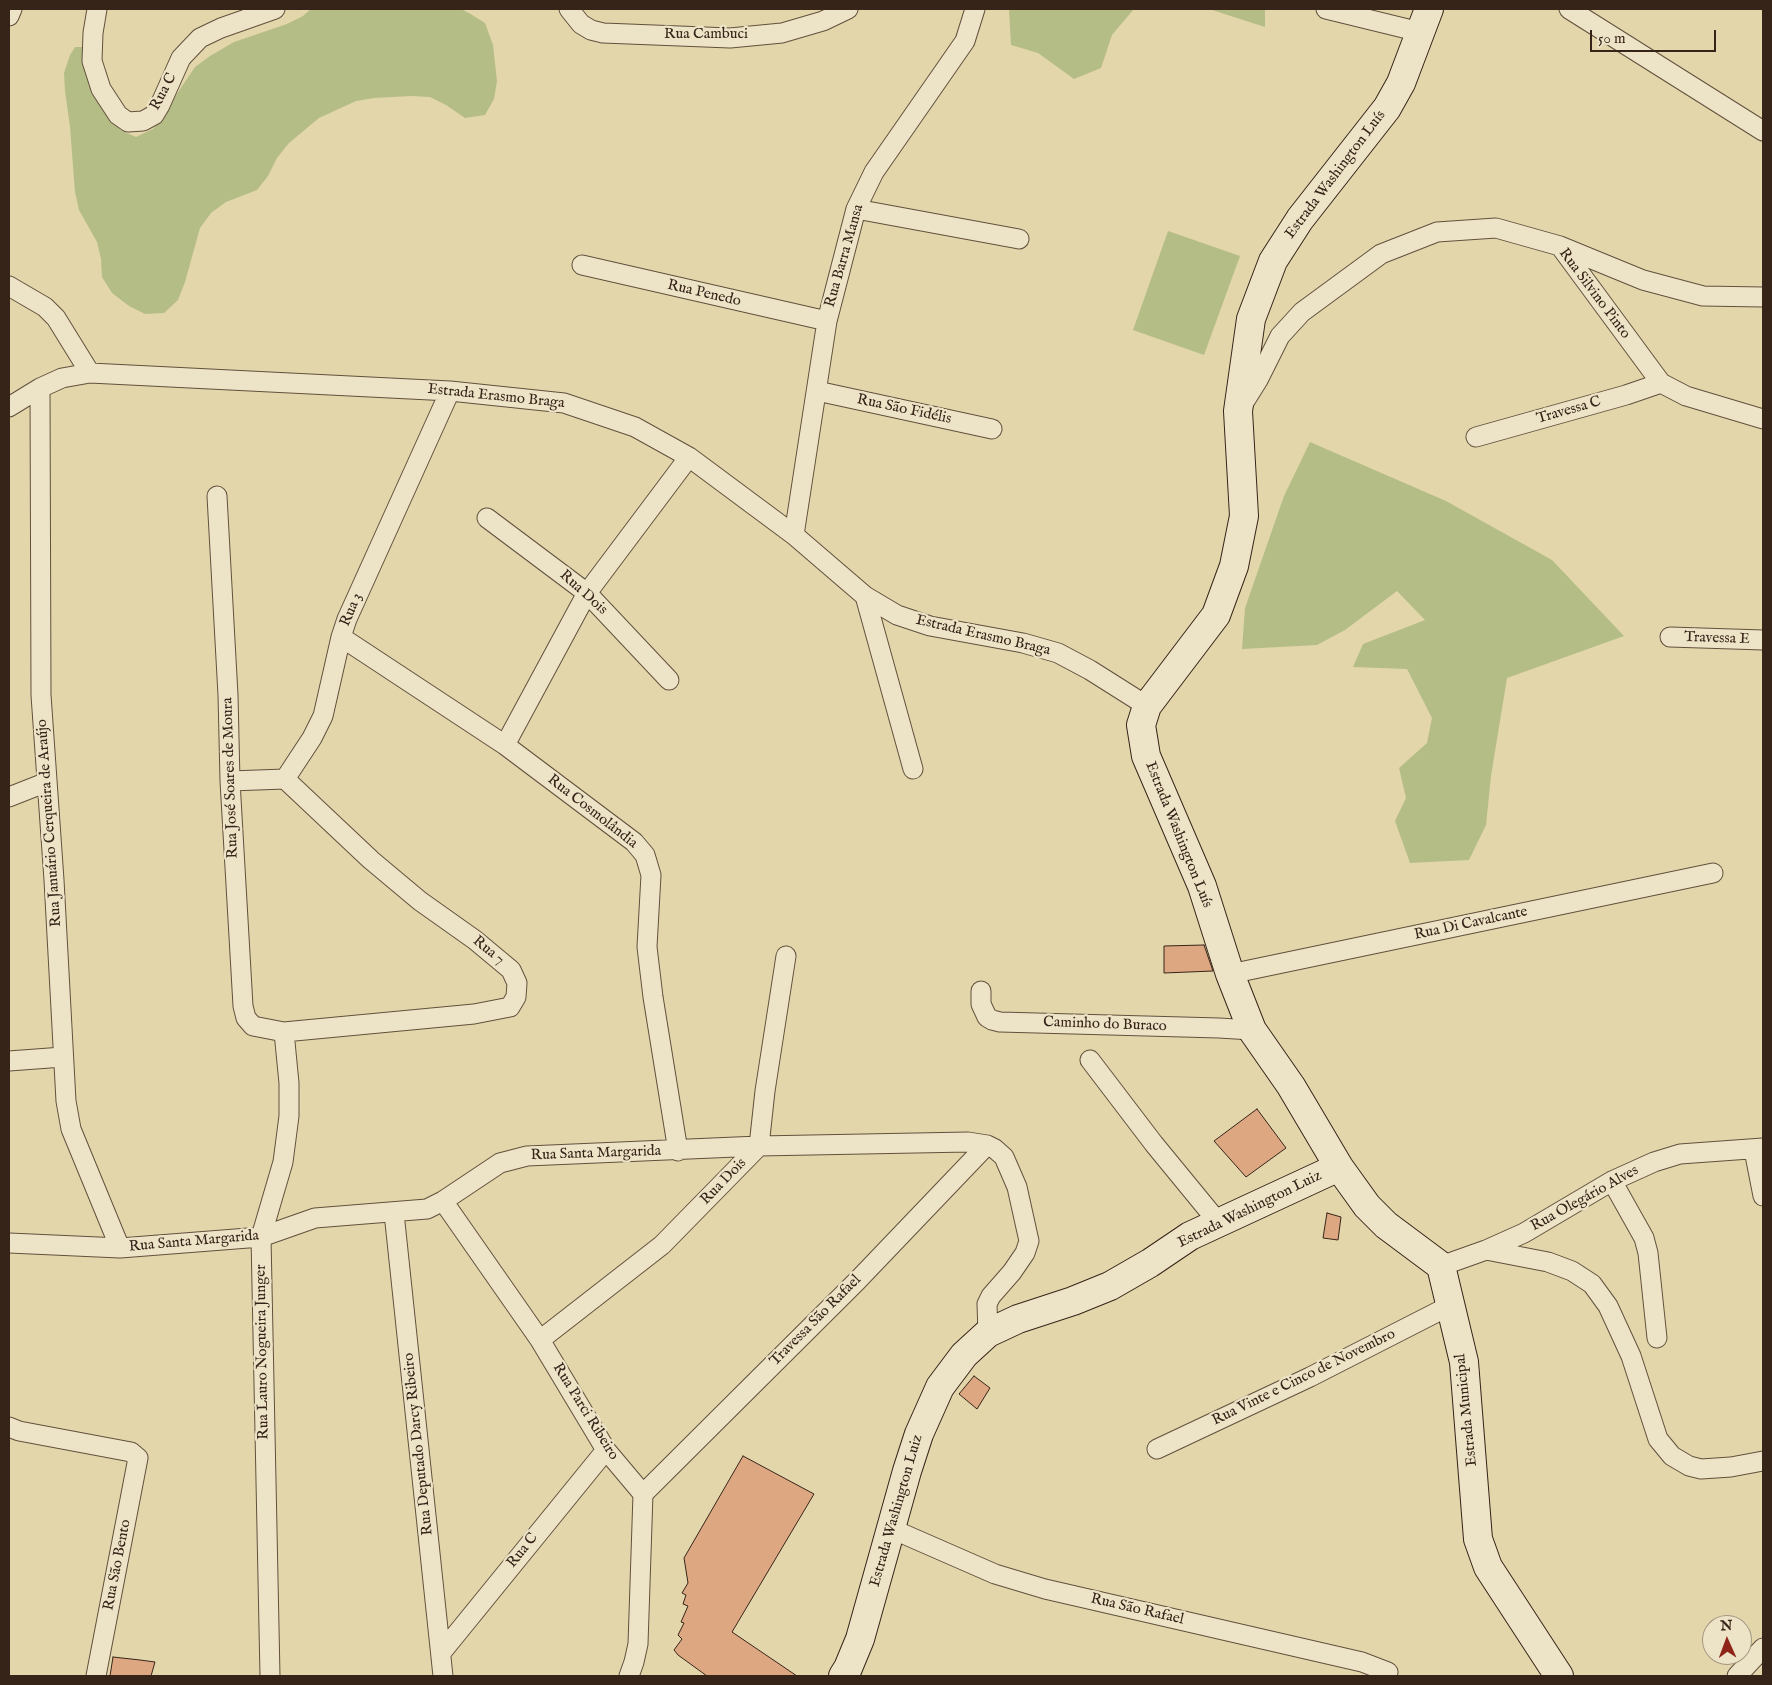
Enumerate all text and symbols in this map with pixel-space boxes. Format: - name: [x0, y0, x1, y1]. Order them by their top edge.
- scale bar: [1592, 20, 1718, 52]
- street label: Rua Cambuci: [664, 26, 748, 44]
- text: 50 m: [1598, 29, 1626, 48]
- street label: Rua C: [147, 70, 181, 114]
- street label: Estrada Washington Luís: [1282, 107, 1390, 243]
- street label: Rua Barra Mansa: [822, 202, 868, 310]
- street label: Rua Silvino Pinto: [1554, 245, 1634, 343]
- street label: Rua Penedo: [665, 277, 743, 311]
- street label: Estrada Erasmo Braga: [427, 381, 565, 413]
- street label: Rua São Fidélis: [855, 391, 953, 429]
- street label: Travessa C: [1535, 393, 1603, 429]
- street label: Rua Dois: [555, 567, 611, 619]
- street label: Rua 3: [337, 591, 367, 629]
- street label: Estrada Erasmo Braga: [914, 612, 1052, 660]
- street label: Travessa E: [1684, 629, 1750, 649]
- street label: Rua José Soares de Moura: [219, 697, 243, 859]
- street label: Rua Januário Cerqueira de Araújo: [34, 719, 66, 927]
- street label: Estrada Washington Luís: [1140, 759, 1216, 911]
- street label: Rua Cosmolândia: [543, 771, 641, 853]
- street label: Rua Di Cavalcante: [1413, 903, 1529, 945]
- street label: Rua 7: [468, 933, 508, 969]
- street label: Caminho do Buraco: [1043, 1014, 1167, 1036]
- street label: Rua Santa Margarida: [530, 1143, 662, 1165]
- street label: Rua Dois: [697, 1155, 751, 1209]
- street label: Rua Olegário Alves: [1528, 1162, 1642, 1236]
- street label: Estrada Washington Luiz: [1175, 1167, 1325, 1253]
- street label: Rua Santa Margarida: [128, 1227, 260, 1257]
- street label: Rua Lauro Nogueira Junger: [252, 1264, 274, 1440]
- street label: Travessa São Rafael: [767, 1272, 865, 1370]
- street label: Rua Vinte e Cinco de Novembro: [1209, 1326, 1399, 1430]
- street label: Rua Deputado Darcy Ribeiro: [400, 1352, 438, 1536]
- street label: Estrada Municipal: [1452, 1353, 1482, 1467]
- street label: Rua Parci Ribeiro: [548, 1360, 622, 1464]
- street label: Estrada Washington Luiz: [867, 1433, 927, 1589]
- street label: Rua São Bento: [100, 1518, 136, 1612]
- street label: Rua C: [504, 1530, 542, 1572]
- street label: Rua São Rafael: [1089, 1591, 1185, 1629]
- north arrow: [1702, 1615, 1752, 1665]
- text: N: [1720, 1617, 1733, 1635]

